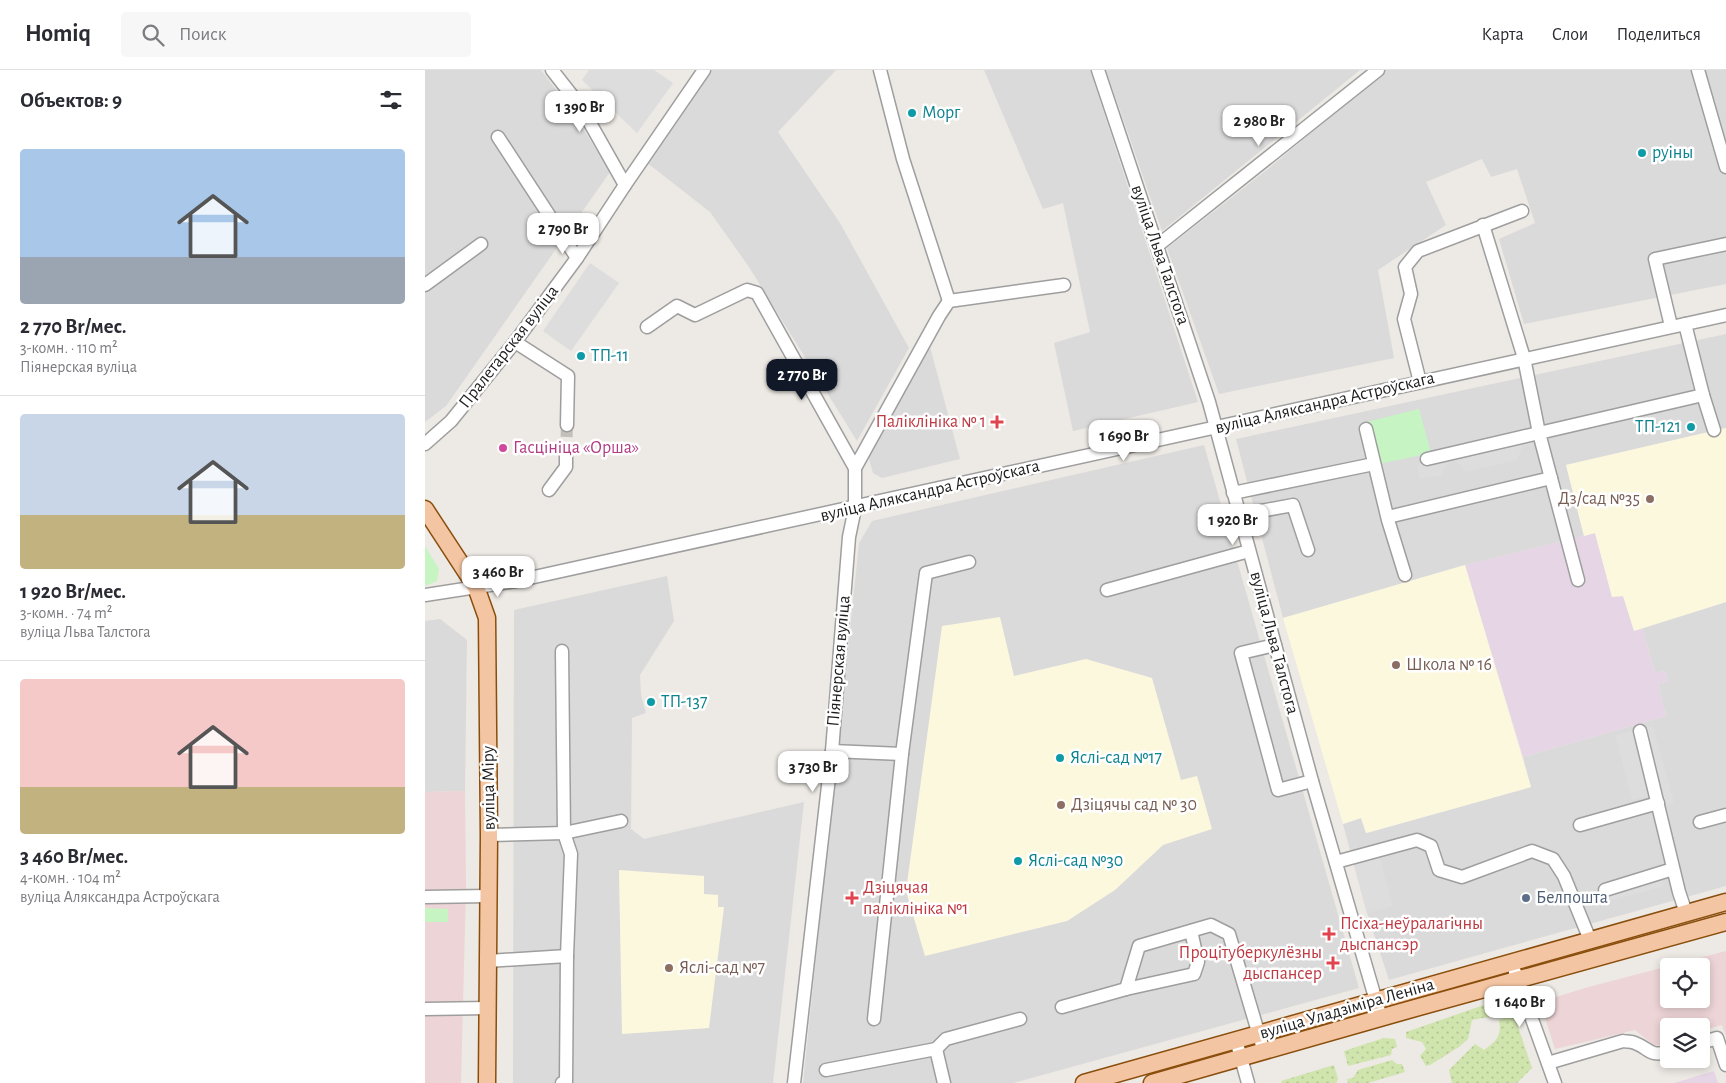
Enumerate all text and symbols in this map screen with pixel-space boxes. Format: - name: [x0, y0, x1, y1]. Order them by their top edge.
- search box: [121, 12, 471, 57]
- icon: search: [139, 21, 167, 49]
- text: Homiq: [25, 22, 91, 46]
- text: Поиск: [179, 25, 227, 44]
- text: Карта: [1482, 26, 1524, 44]
- text: Слои: [1552, 26, 1588, 44]
- text: Поделиться: [1616, 26, 1701, 44]
- icon: filters: [377, 86, 405, 114]
- text: Объектов: 9: [20, 90, 122, 111]
- pin: 1 390 Br: [528, 90, 632, 133]
- text: 1 390 Br: [556, 99, 604, 115]
- place label: Морг: [922, 104, 961, 122]
- pin: 2 980 Br: [1207, 104, 1311, 147]
- marker: Морг: [906, 107, 918, 119]
- text: 2 980 Br: [1233, 113, 1285, 129]
- place label: руіны: [1652, 144, 1693, 162]
- marker: руіны: [1636, 147, 1648, 159]
- icon: home: [168, 181, 258, 271]
- street label: вуліца Льва Талстога: [1128, 183, 1192, 327]
- pin: 2 790 Br: [511, 212, 615, 255]
- text: 2 790 Br: [538, 221, 588, 237]
- street label: Пралетарская вуліца: [456, 282, 562, 412]
- text: 2 770 Br/мес.: [20, 316, 127, 337]
- text: 3-комн. · 110 m²: [20, 340, 118, 356]
- place label: ТП-11: [591, 347, 629, 365]
- marker: ТП-11: [575, 350, 587, 362]
- pin: 2 770 Br: [750, 358, 854, 401]
- text: Піянерская вуліца: [20, 359, 137, 375]
- text: 2 770 Br: [777, 367, 827, 383]
- street label: вуліца Аляксандра Астроўскага: [1213, 369, 1437, 437]
- place label: Паліклініка № 1: [876, 413, 986, 431]
- marker: Паліклініка № 1: [990, 415, 1004, 429]
- place label: ТП-121: [1635, 418, 1681, 436]
- pin: 1 690 Br: [1072, 420, 1176, 462]
- marker: ТП-121: [1685, 421, 1697, 433]
- text: 1 690 Br: [1099, 428, 1149, 444]
- place label: Гасцініца «Орша»: [513, 439, 639, 457]
- marker: Гасцініца «Орша»: [497, 442, 509, 454]
- icon: home: [168, 447, 258, 537]
- street label: вуліца Аляксандра Астроўскага: [818, 457, 1042, 525]
- place label: Дз/сад №35: [1558, 490, 1640, 508]
- marker: Дз/сад №35: [1644, 493, 1656, 505]
- pin: 1 920 Br: [1181, 504, 1285, 546]
- text: 1 920 Br: [1209, 512, 1257, 528]
- pin: 3 460 Br: [446, 556, 550, 598]
- text: 3 460 Br: [473, 564, 523, 580]
- street label: вуліца Льва Талстога: [1246, 570, 1302, 716]
- text: 1 920 Br/мес.: [20, 581, 126, 602]
- street label: Піянерская вуліца: [824, 595, 854, 727]
- text: 3-комн. · 74 m²: [20, 605, 112, 621]
- text: вуліца Льва Талстога: [20, 624, 151, 640]
- place label: Школа № 16: [1406, 656, 1492, 674]
- marker: Школа № 16: [1390, 659, 1402, 671]
- place label: ТП-137: [661, 693, 708, 711]
- marker: ТП-137: [645, 696, 657, 708]
- icon: home: [168, 712, 258, 802]
- street label: вуліца Міру: [479, 745, 499, 830]
- place label: Яслі-сад №17: [1070, 749, 1162, 767]
- pin: 3 730 Br: [761, 750, 865, 793]
- marker: Яслі-сад №17: [1054, 752, 1066, 764]
- text: 3 730 Br: [789, 759, 837, 775]
- place label: Дзіцячы сад № 30: [1071, 796, 1197, 814]
- marker: Дзіцячы сад № 30: [1055, 799, 1067, 811]
- text: 3 460 Br/мес.: [20, 846, 128, 867]
- place label: Яслі-сад №30: [1028, 852, 1123, 870]
- marker: Яслі-сад №30: [1012, 855, 1024, 867]
- text: 4-комн. · 104 m²: [20, 870, 121, 886]
- place label: Дзіцячая паліклініка №1: [863, 879, 968, 918]
- text: вуліца Аляксандра Астроўскага: [20, 889, 220, 905]
- place label: Белпошта: [1536, 889, 1608, 907]
- marker: Дзіцячая паліклініка №1: [845, 891, 859, 905]
- marker: Белпошта: [1520, 892, 1532, 904]
- place label: Псіха-неўралагічны дыспансэр: [1340, 915, 1483, 954]
- marker: Псіха-неўралагічны дыспансэр: [1322, 927, 1336, 941]
- place label: Процітуберкулёзны дыспансер: [1179, 943, 1322, 983]
- marker: Процітуберкулёзны дыспансер: [1326, 956, 1340, 970]
- map controls: [1660, 958, 1710, 1068]
- button: locate: [1660, 958, 1710, 1008]
- place label: Яслі-сад №7: [679, 959, 765, 977]
- marker: Яслі-сад №7: [663, 962, 675, 974]
- street label: вуліца Уладзіміра Леніна: [1258, 975, 1436, 1043]
- pin: 1 640 Br: [1468, 986, 1572, 1028]
- text: 1 640 Br: [1495, 994, 1545, 1010]
- button: layers: [1660, 1018, 1710, 1068]

